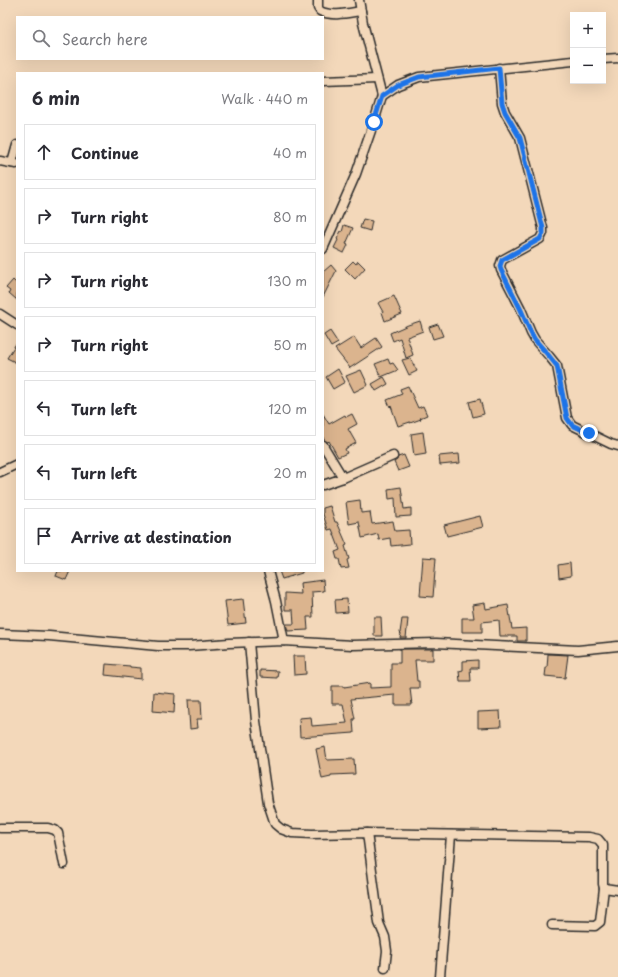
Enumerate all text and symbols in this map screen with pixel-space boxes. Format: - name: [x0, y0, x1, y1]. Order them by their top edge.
- map controls: [570, 12, 606, 84]
- button: +: [570, 12, 606, 48]
- search box: [16, 16, 324, 60]
- icon: search: [30, 27, 52, 49]
- text: Search here: [62, 27, 148, 50]
- button: −: [570, 48, 606, 84]
- text: 6 min: [32, 85, 80, 111]
- text: Walk · 440 m: [221, 89, 308, 108]
- route start: [365, 113, 383, 131]
- icon: ahead: [33, 141, 55, 163]
- text: Continue: [71, 141, 139, 164]
- text: 40 m: [273, 143, 307, 162]
- icon: right: [33, 205, 55, 227]
- text: Turn right: [71, 205, 148, 228]
- text: 80 m: [273, 207, 307, 226]
- icon: right: [33, 269, 55, 291]
- text: Turn right: [71, 269, 148, 292]
- text: 130 m: [268, 271, 307, 290]
- icon: right: [33, 333, 55, 355]
- text: Turn right: [71, 333, 148, 356]
- text: 50 m: [273, 335, 307, 354]
- icon: left: [33, 397, 55, 419]
- text: Turn left: [71, 397, 137, 420]
- text: 120 m: [268, 399, 307, 418]
- route end: [580, 424, 598, 442]
- icon: left: [33, 461, 55, 483]
- text: Turn left: [71, 461, 137, 484]
- text: 20 m: [273, 463, 307, 482]
- icon: arrive: [33, 525, 55, 547]
- text: Arrive at destination: [71, 525, 232, 548]

